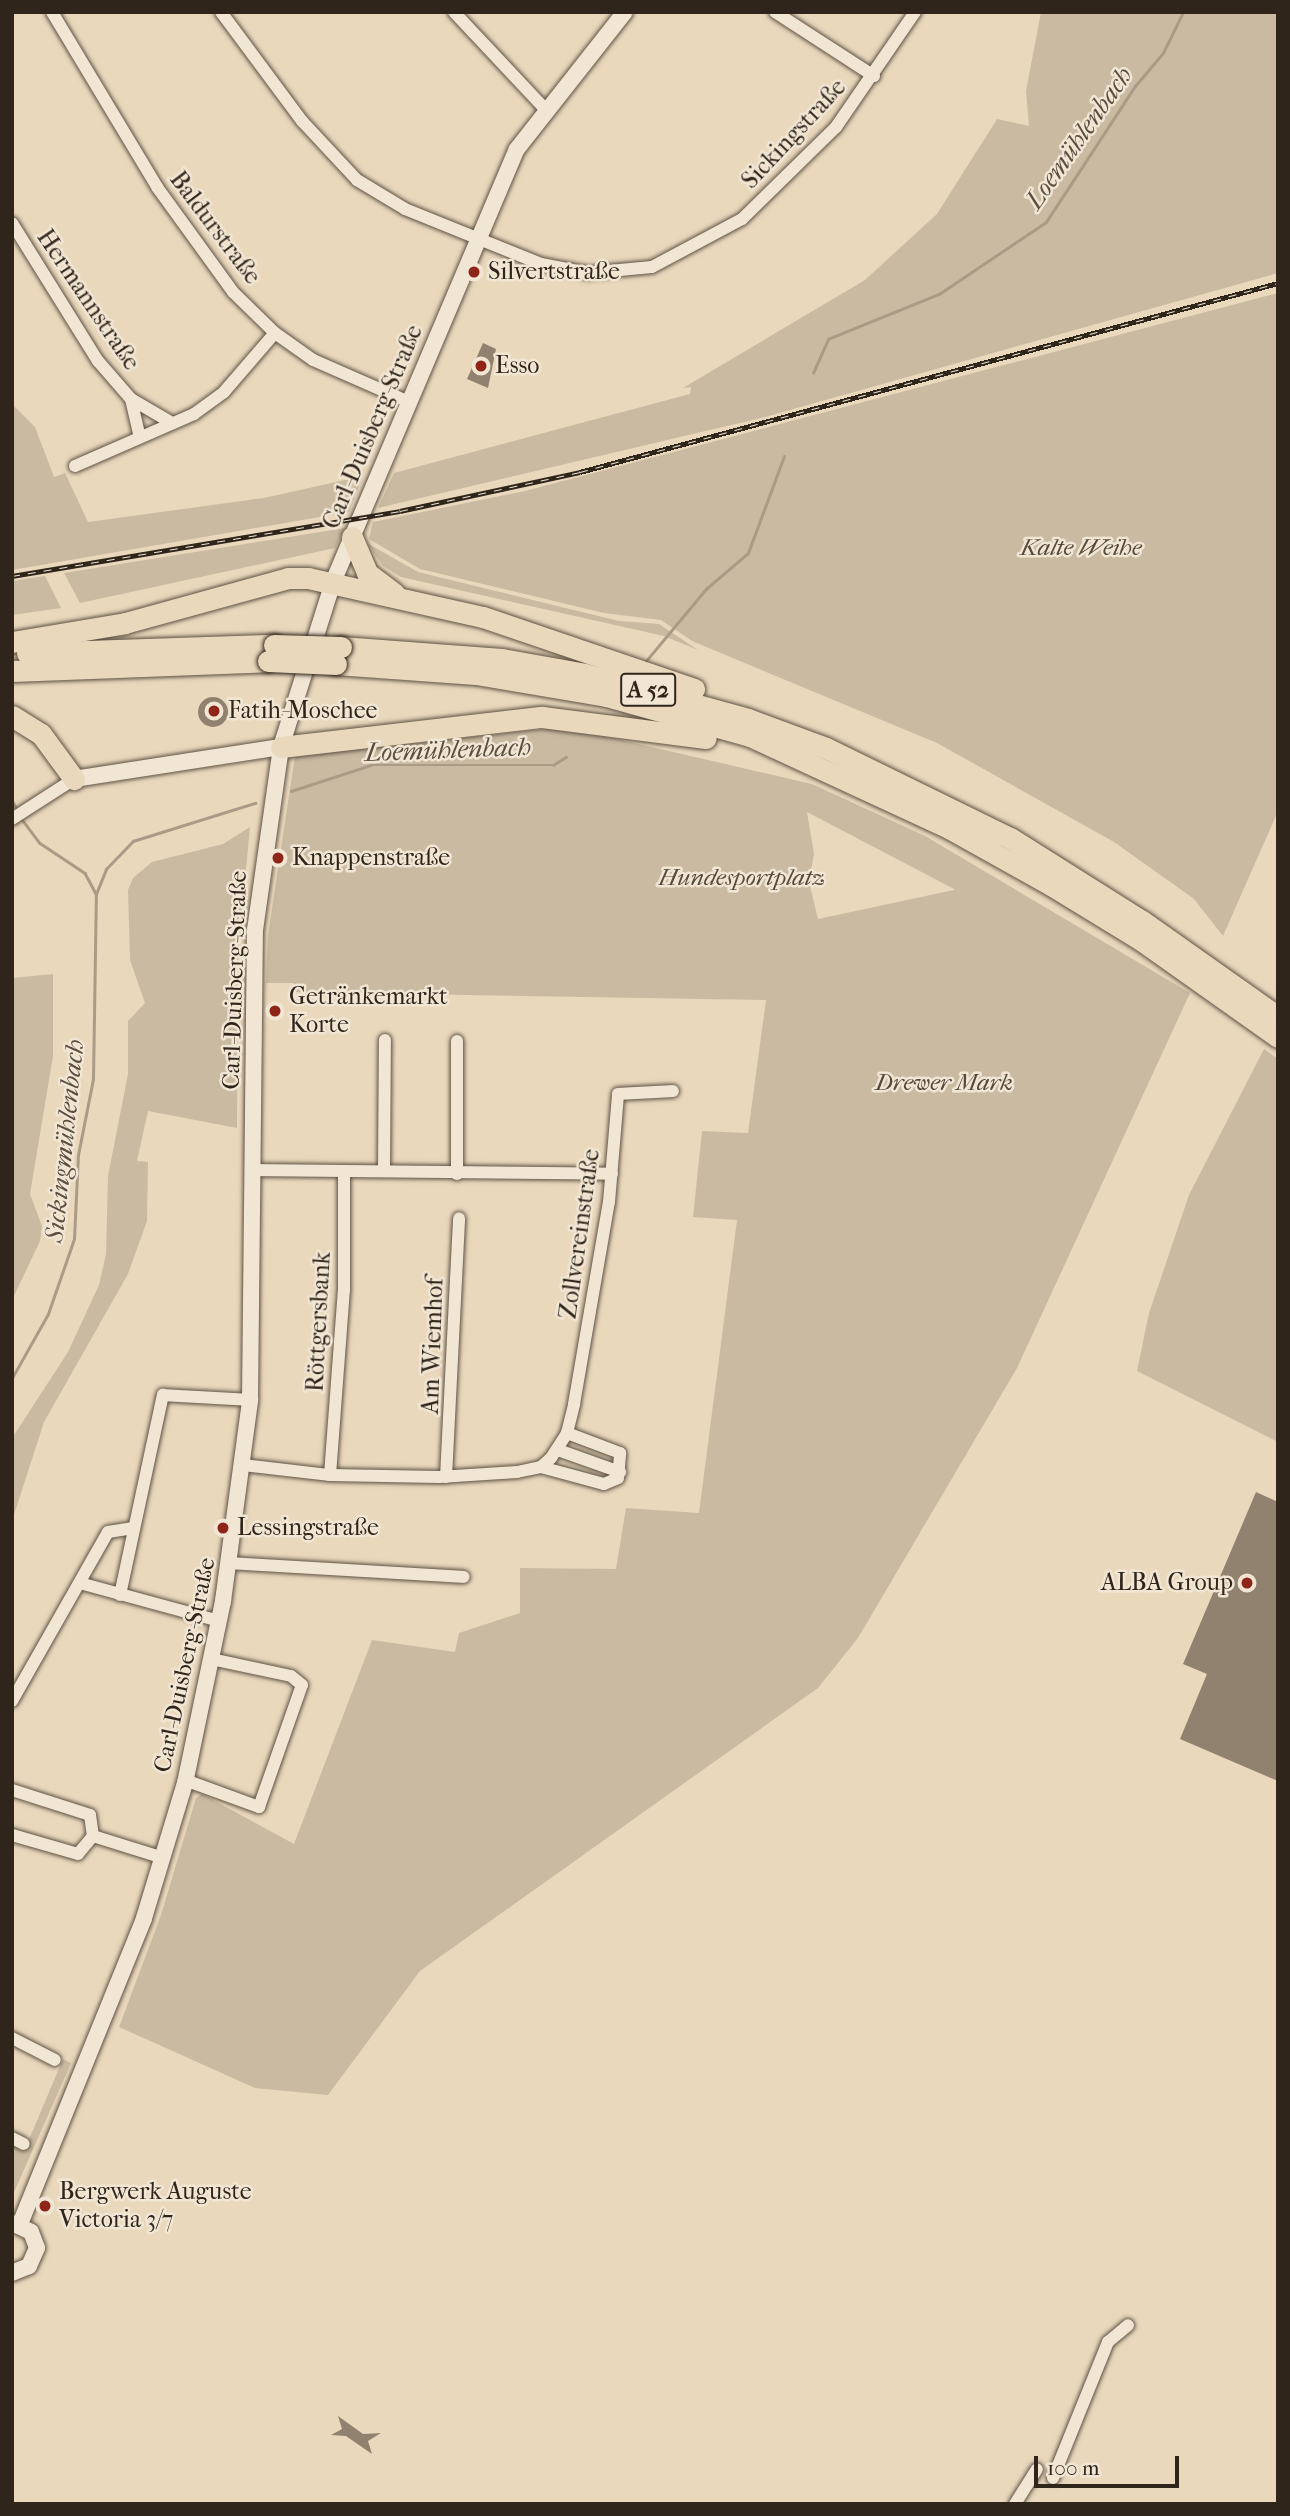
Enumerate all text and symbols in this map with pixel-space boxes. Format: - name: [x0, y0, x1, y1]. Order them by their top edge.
- water label: Loemühlenbach: [1019, 61, 1139, 215]
- street label: Sickingstraße: [736, 73, 852, 195]
- street label: Baldurstraße: [163, 166, 267, 290]
- street label: Hermannstraße: [30, 224, 146, 376]
- place label: Silvertstraße: [488, 258, 620, 286]
- marker: Silvertstraße: [466, 264, 482, 280]
- street label: Carl-Duisberg-Straße: [317, 321, 429, 533]
- place label: Esso: [495, 352, 540, 380]
- marker: Esso: [473, 358, 489, 374]
- park label: Kalte Weihe: [1020, 534, 1142, 562]
- road number: A 52: [620, 670, 676, 710]
- place label: Fatih-Moschee: [228, 697, 377, 725]
- marker: Fatih-Moschee: [206, 703, 222, 719]
- water label: Loemühlenbach: [364, 732, 532, 768]
- place label: Knappenstraße: [292, 844, 450, 872]
- marker: Knappenstraße: [270, 850, 286, 866]
- park label: Hundesportplatz: [659, 864, 825, 892]
- street label: Carl-Duisberg-Straße: [217, 870, 253, 1090]
- place label: Getränkemarkt Korte: [289, 983, 448, 1039]
- marker: Getränkemarkt Korte: [267, 1003, 283, 1019]
- water label: Sickingmühlenbach: [39, 1038, 91, 1244]
- park label: Drewer Mark: [875, 1069, 1013, 1097]
- street label: Zollvereinstraße: [554, 1147, 606, 1321]
- street label: Röttgersbank: [301, 1251, 337, 1393]
- street label: Am Wiemhof: [416, 1277, 450, 1415]
- place label: Lessingstraße: [237, 1514, 379, 1542]
- marker: Lessingstraße: [215, 1520, 231, 1536]
- street label: Carl-Duisberg-Straße: [148, 1555, 222, 1775]
- place label: ALBA Group: [1101, 1569, 1233, 1597]
- marker: ALBA Group: [1239, 1575, 1255, 1591]
- place label: Bergwerk Auguste Victoria 3/7: [59, 2178, 252, 2234]
- marker: Bergwerk Auguste Victoria 3/7: [37, 2198, 53, 2214]
- scale bar: [1038, 2442, 1183, 2486]
- text: 100 m: [1047, 2456, 1100, 2480]

